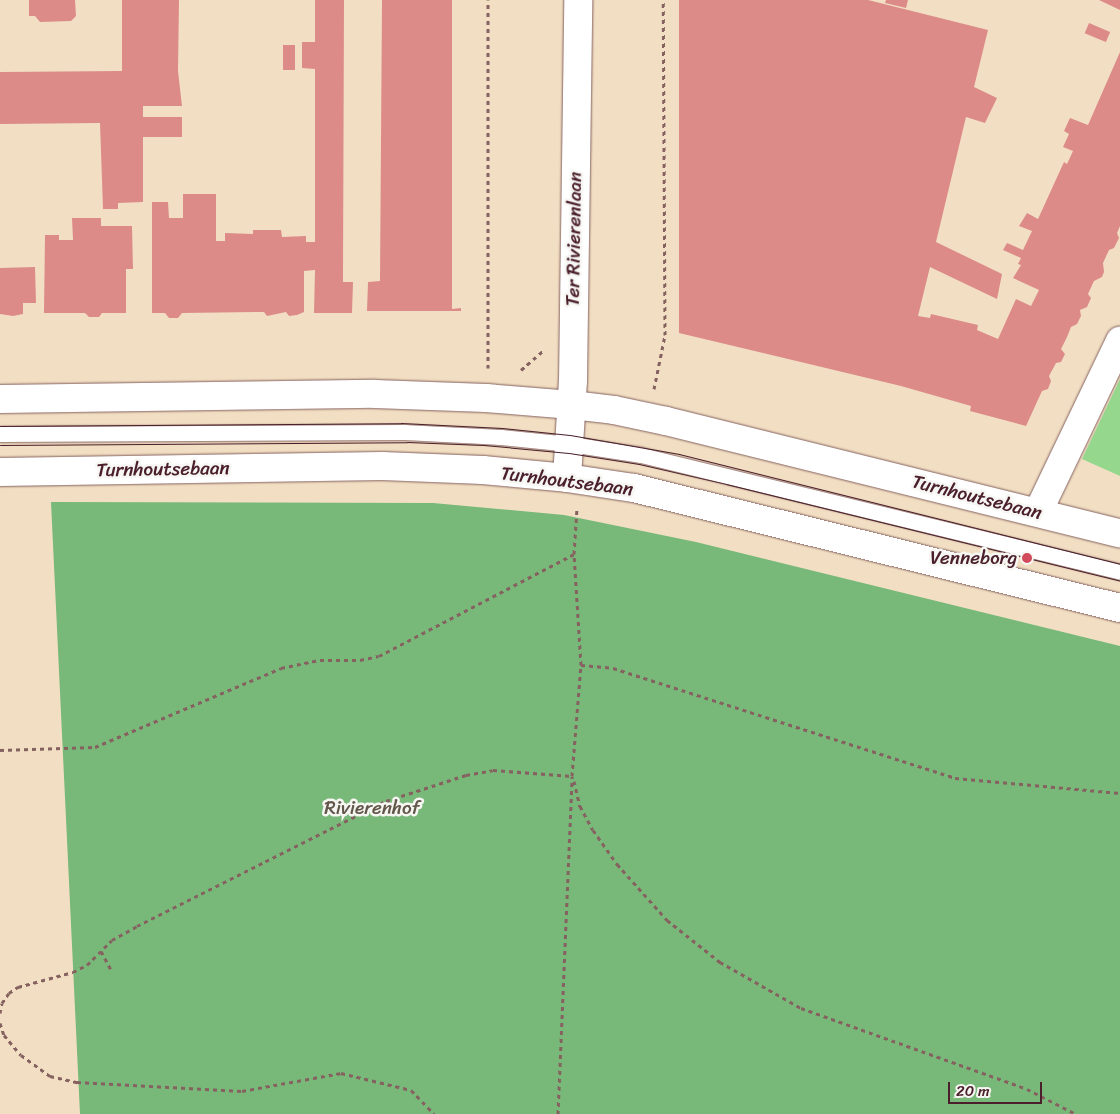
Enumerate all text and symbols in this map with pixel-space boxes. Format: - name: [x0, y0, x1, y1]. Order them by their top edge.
- street label: Ter Rivierenlaan: [561, 172, 587, 306]
- street label: Turnhoutsebaan: [96, 456, 230, 482]
- street label: Turnhoutsebaan: [500, 462, 634, 500]
- street label: Turnhoutsebaan: [910, 470, 1044, 524]
- place label: Venneborg: [930, 547, 1017, 569]
- marker: Venneborg: [1021, 552, 1033, 564]
- park label: Rivierenhof: [324, 797, 420, 819]
- scale bar: [950, 1072, 1044, 1104]
- text: 20 m: [956, 1078, 990, 1104]

